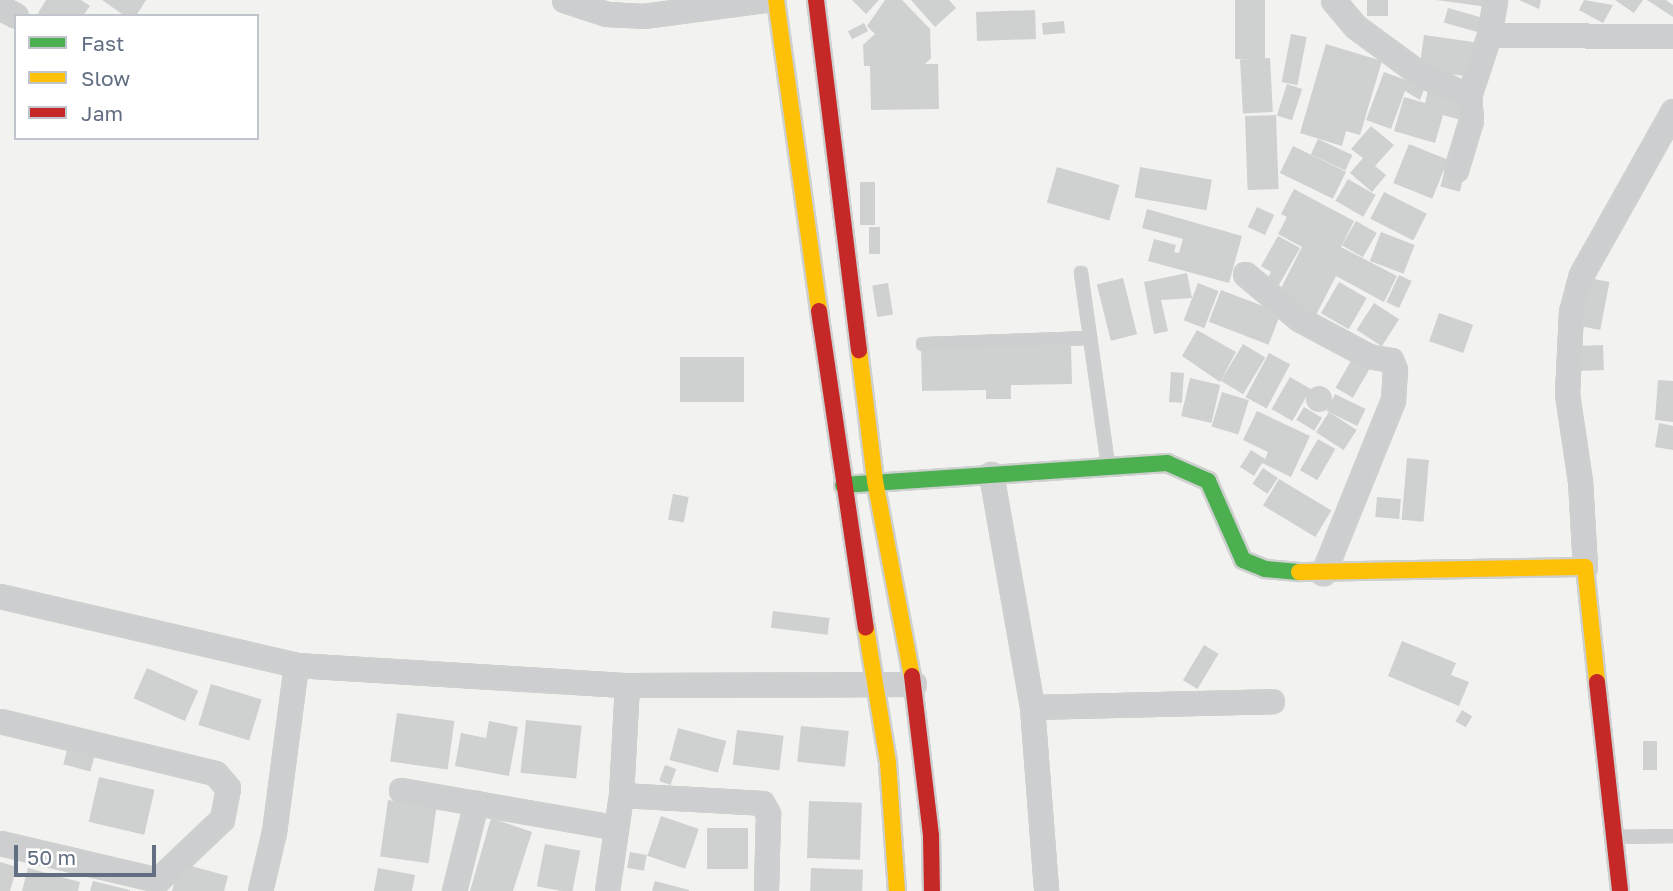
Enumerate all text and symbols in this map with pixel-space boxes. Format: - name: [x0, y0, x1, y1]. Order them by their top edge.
- legend: [14, 14, 259, 140]
- text: Fast: [81, 30, 124, 56]
- text: Slow: [81, 65, 130, 91]
- text: Jam: [81, 100, 123, 126]
- scale bar: [18, 832, 159, 876]
- text: 50 m: [27, 844, 76, 870]

